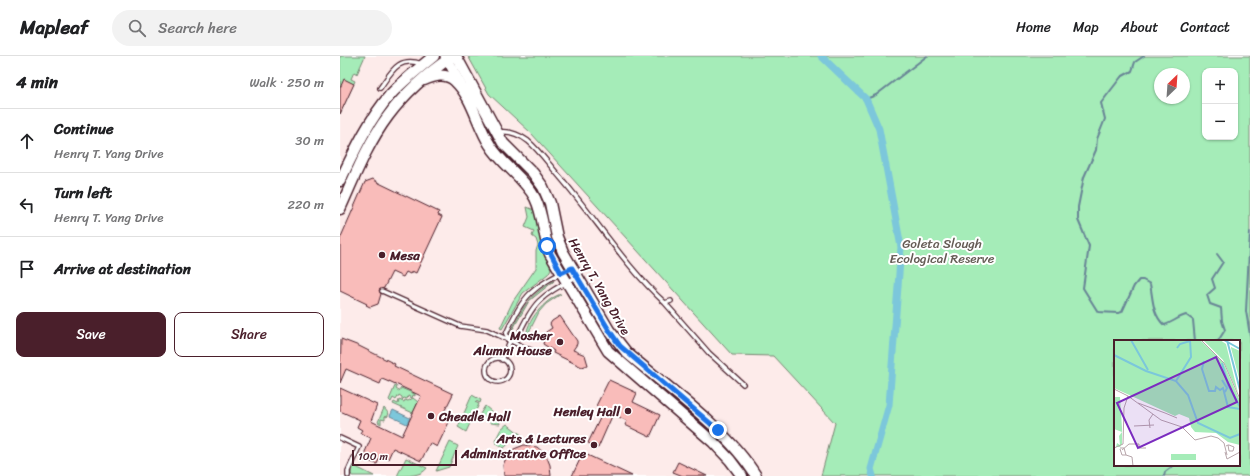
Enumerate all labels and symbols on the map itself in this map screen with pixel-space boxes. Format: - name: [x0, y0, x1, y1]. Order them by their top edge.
- north arrow: [1154, 68, 1190, 104]
- park label: Goleta Slough Ecological Reserve: [889, 232, 995, 270]
- street label: Henry T. Yang Drive: [562, 233, 637, 339]
- route start: [538, 237, 556, 255]
- place label: Mesa: [389, 244, 420, 267]
- marker: Mesa: [377, 250, 387, 260]
- place label: Mosher Alumni House: [473, 324, 554, 362]
- marker: Mosher Alumni House: [555, 337, 565, 347]
- inset map: [1114, 340, 1240, 466]
- place label: Henley Hall: [553, 400, 621, 423]
- place label: Cheadle Hall: [438, 405, 512, 428]
- marker: Henley Hall: [623, 406, 633, 416]
- marker: Cheadle Hall: [426, 411, 436, 421]
- route end: [709, 421, 727, 439]
- place label: Arts & Lectures Administrative Office: [460, 427, 587, 465]
- marker: Arts & Lectures Administrative Office: [589, 440, 599, 450]
- scale bar: [352, 448, 457, 467]

